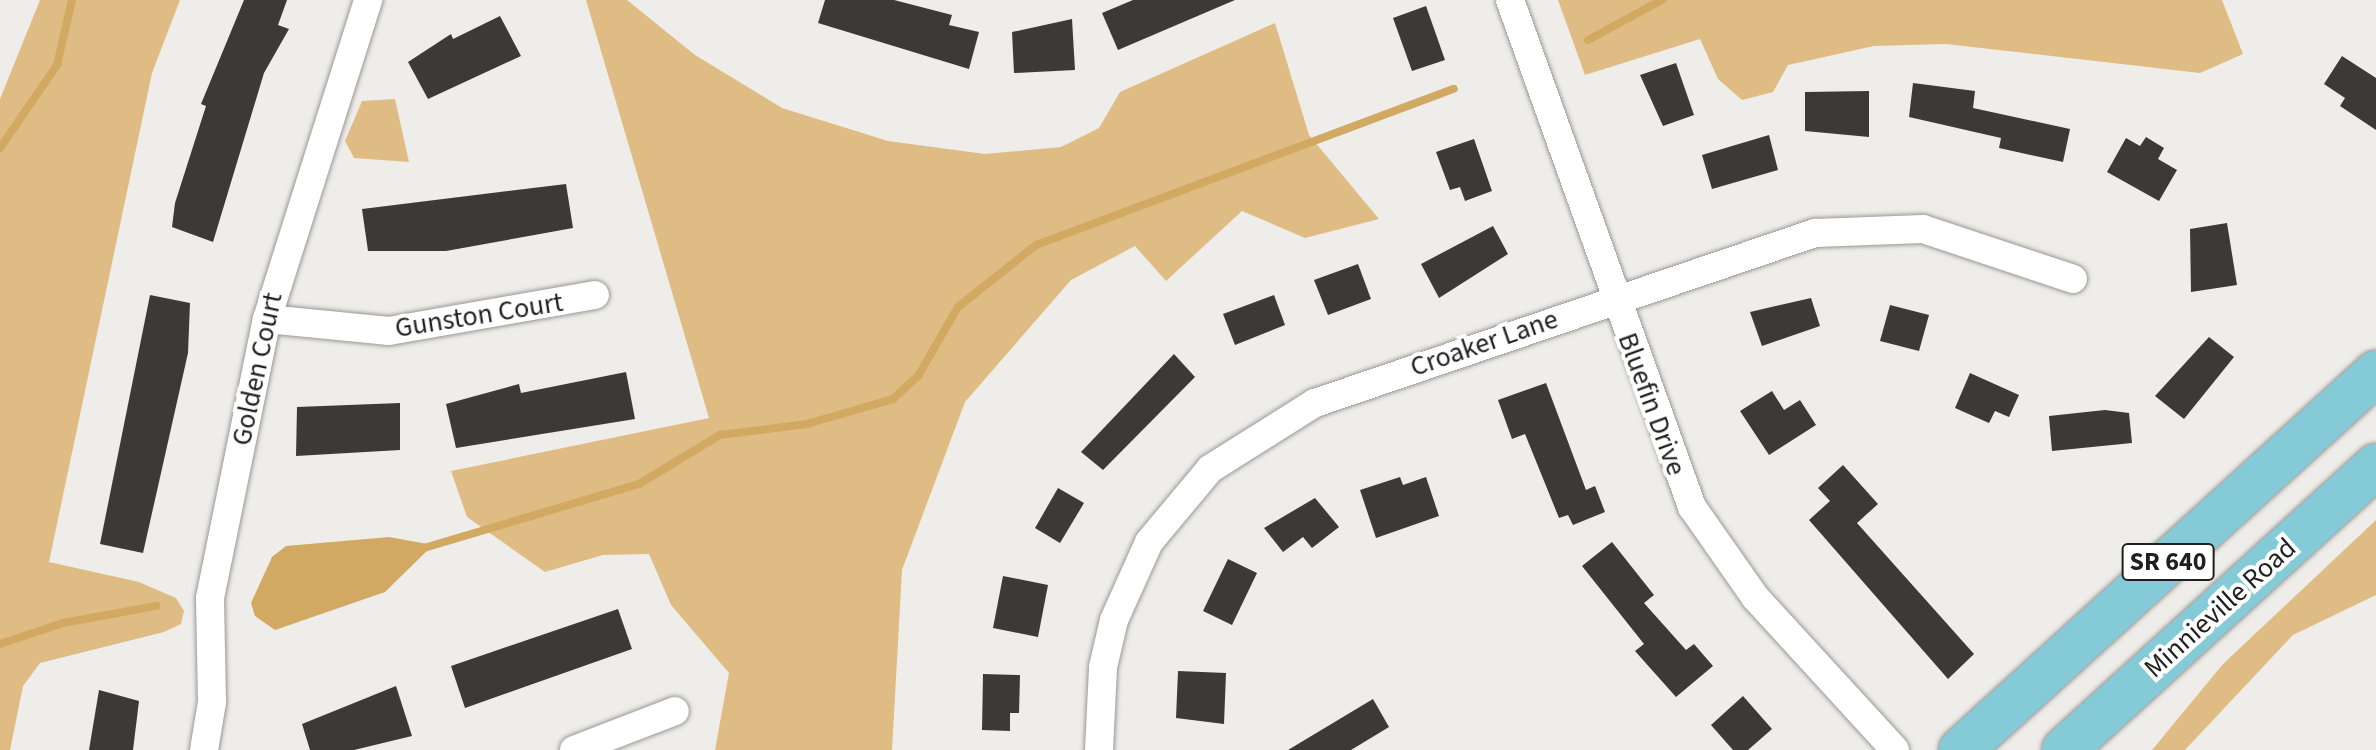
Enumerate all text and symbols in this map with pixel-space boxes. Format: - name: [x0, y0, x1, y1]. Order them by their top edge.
- street label: Gunston Court: [393, 285, 565, 345]
- street label: Golden Court: [224, 289, 290, 449]
- street label: Croaker Lane: [1406, 302, 1562, 384]
- street label: Bluefin Drive: [1611, 328, 1693, 480]
- street label: Minnieville Road: [2137, 531, 2303, 685]
- road number: SR 640: [2120, 540, 2216, 584]

